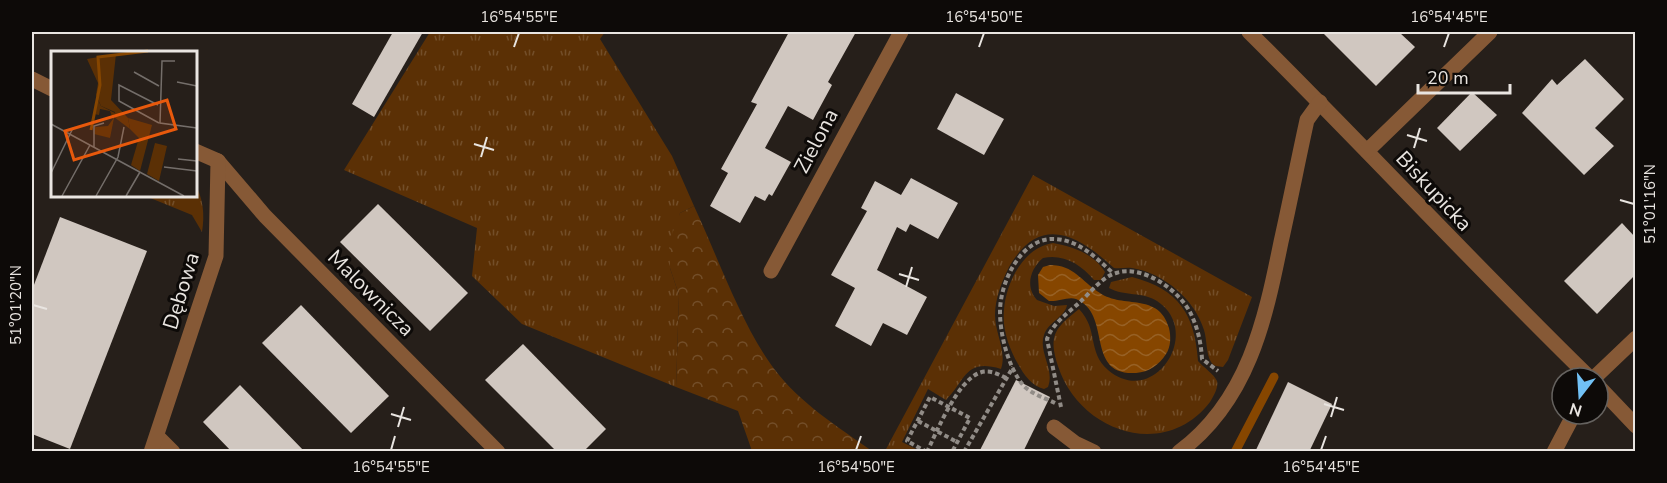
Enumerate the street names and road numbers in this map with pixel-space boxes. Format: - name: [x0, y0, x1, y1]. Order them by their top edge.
- street label: Zielona: [787, 104, 845, 178]
- street label: Biskupicka: [1390, 145, 1478, 237]
- street label: Malownicza: [322, 244, 420, 342]
- street label: Dębowa: [156, 249, 206, 333]

